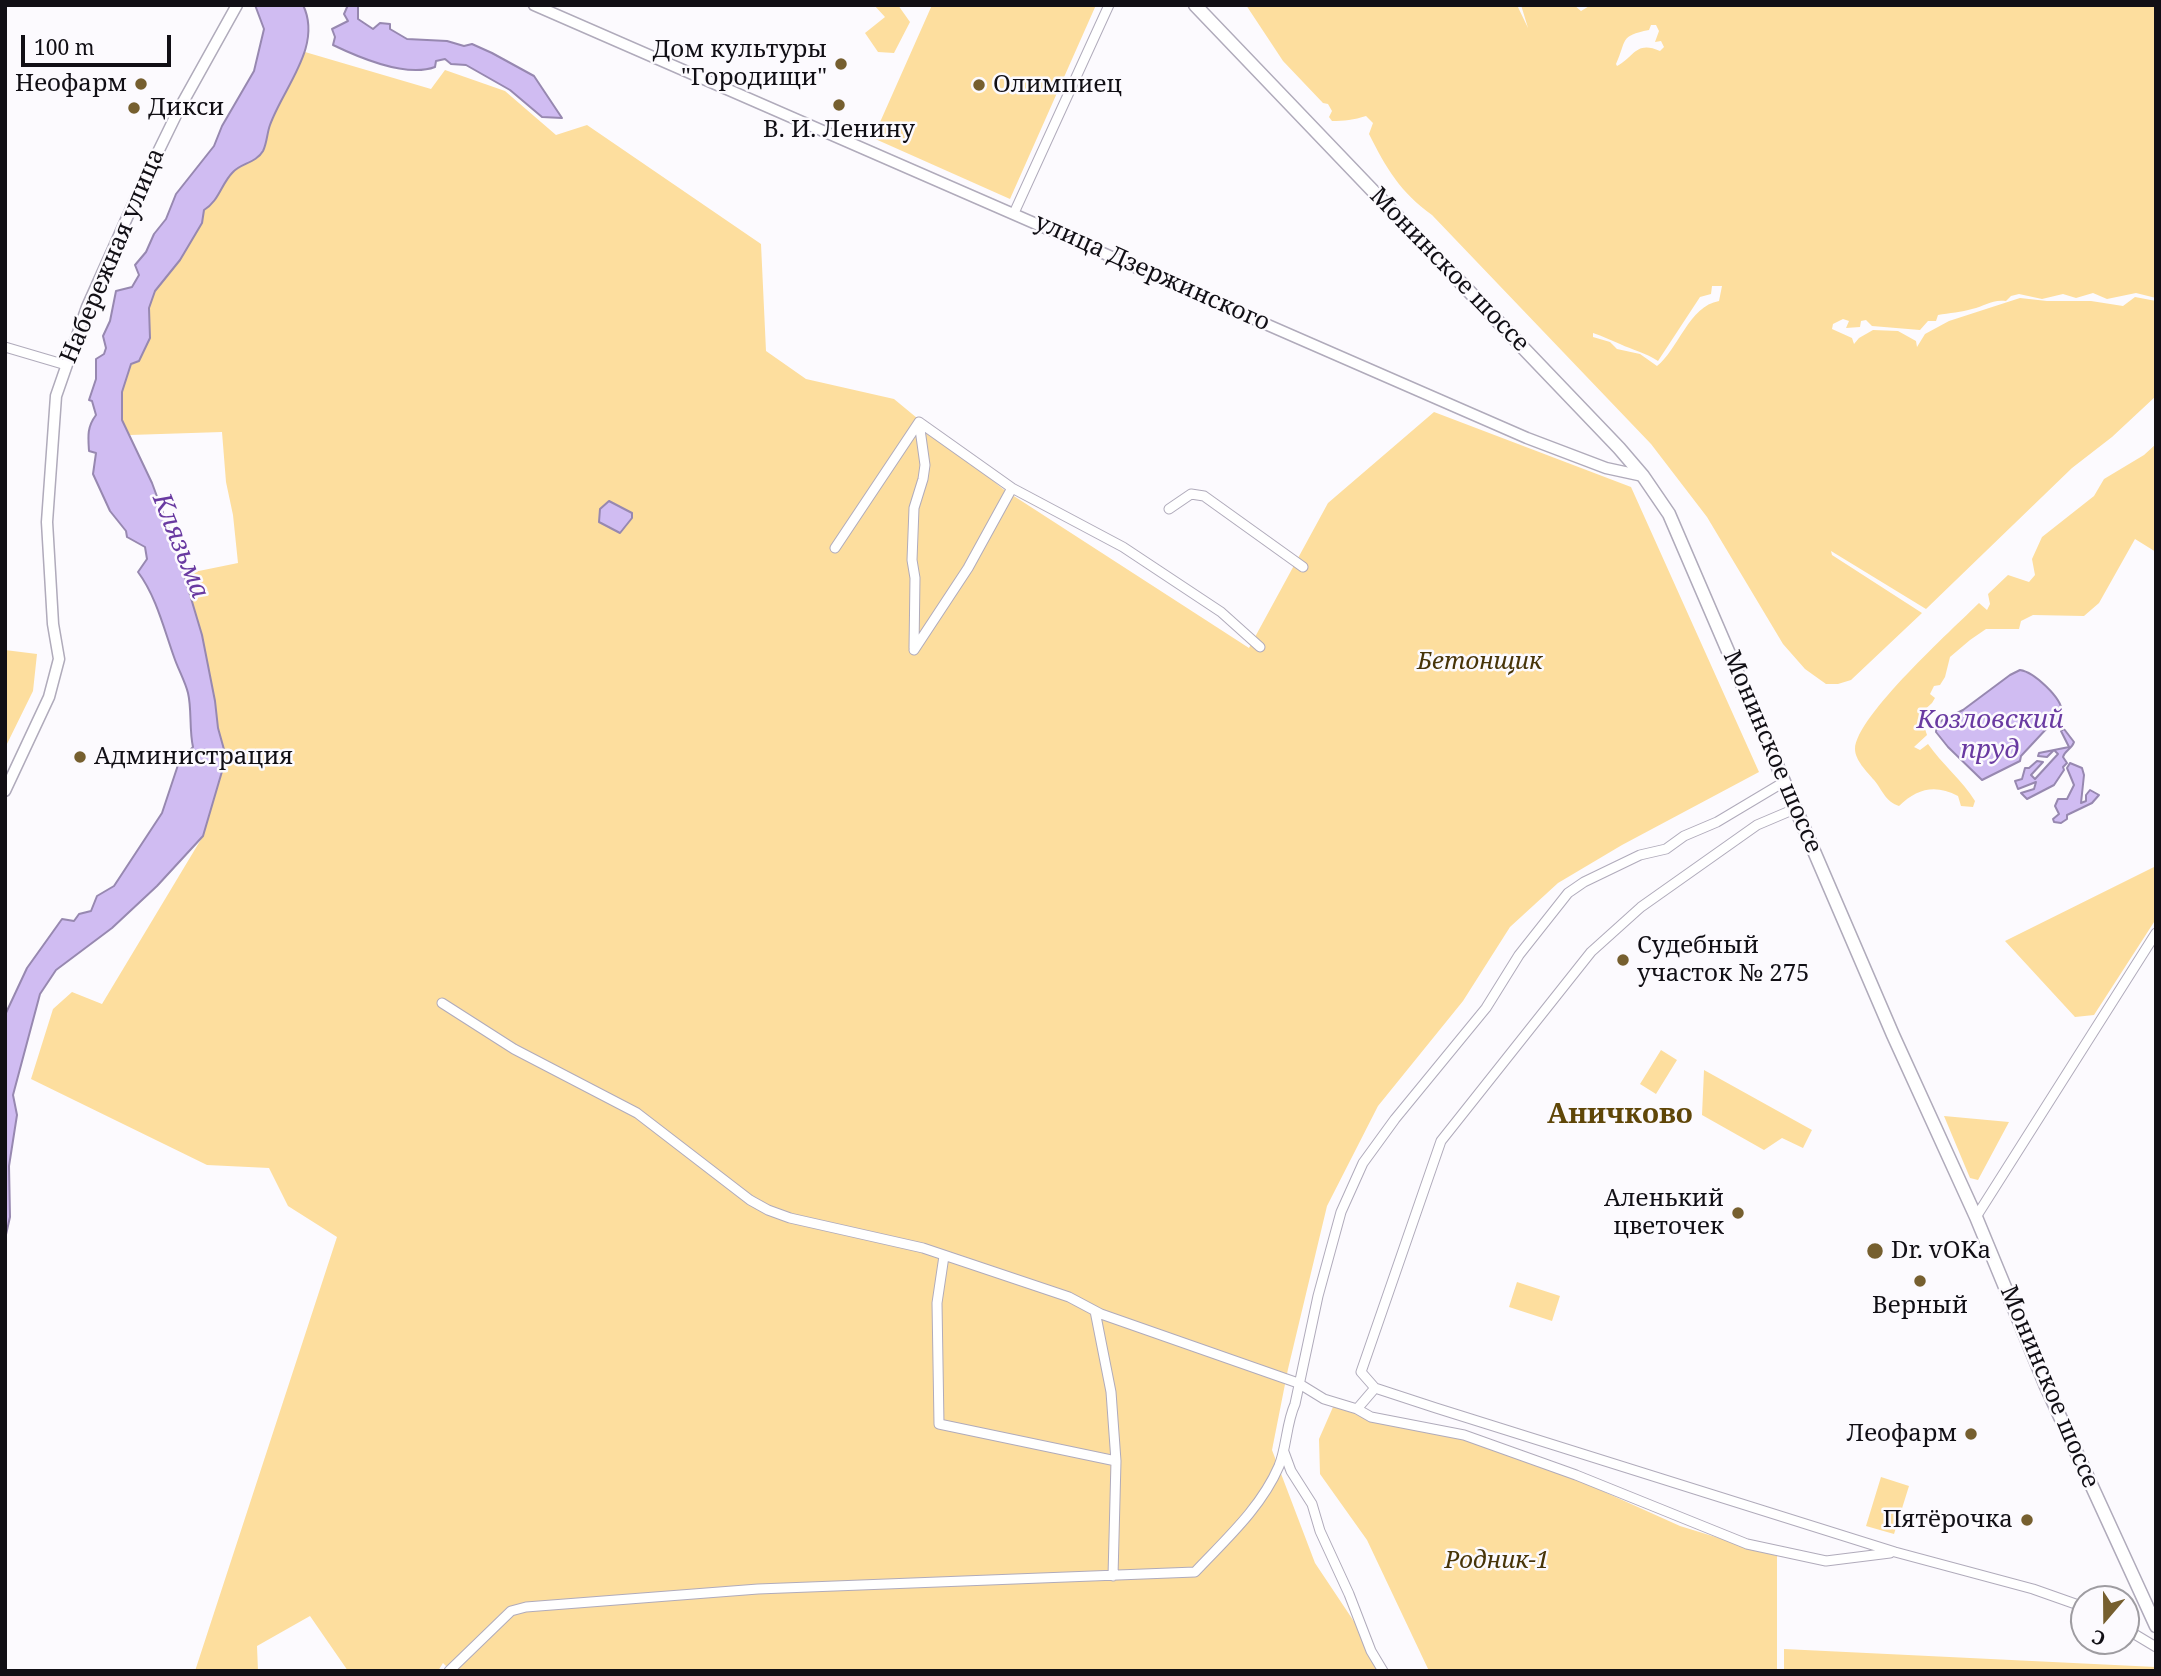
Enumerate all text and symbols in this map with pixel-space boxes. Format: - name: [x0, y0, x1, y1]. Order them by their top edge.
- scale bar: [24, 21, 175, 65]
- text: 100 m: [34, 33, 95, 61]
- place label: Дом культуры "Городищи": [652, 36, 827, 92]
- marker: Дом культуры "Городищи": [833, 56, 849, 72]
- place label: Неофарм: [15, 70, 127, 98]
- place label: Олимпиец: [993, 71, 1122, 99]
- marker: Неофарм: [133, 76, 149, 92]
- marker: Олимпиец: [971, 77, 987, 93]
- place label: Дикси: [148, 94, 224, 122]
- marker: В. И. Ленину: [831, 97, 847, 113]
- marker: Дикси: [126, 100, 142, 116]
- place label: В. И. Ленину: [763, 116, 915, 144]
- street label: Набережная улица: [55, 144, 171, 368]
- street label: Монинское шоссе: [1363, 182, 1535, 358]
- street label: улица Дзержинского: [1030, 208, 1274, 338]
- water label: Клязьма: [145, 489, 215, 603]
- street label: Монинское шоссе: [1716, 646, 1828, 858]
- park label: Бетонщик: [1417, 648, 1543, 676]
- water label: Козловский пруд: [1916, 705, 2064, 766]
- place label: Администрация: [94, 743, 293, 771]
- marker: Администрация: [72, 749, 88, 765]
- place label: Судебный участок № 275: [1637, 932, 1809, 988]
- marker: Судебный участок № 275: [1615, 952, 1631, 968]
- district label: Аничково: [1547, 1098, 1693, 1132]
- place label: Аленький цветочек: [1604, 1185, 1724, 1241]
- marker: Аленький цветочек: [1730, 1205, 1746, 1221]
- place label: Dr. vOKa: [1891, 1237, 1991, 1265]
- marker: Dr. vOKa: [1865, 1241, 1885, 1261]
- marker: Верный: [1912, 1273, 1928, 1289]
- street label: Монинское шоссе: [1993, 1281, 2105, 1493]
- place label: Верный: [1872, 1292, 1968, 1320]
- place label: Леофарм: [1847, 1420, 1957, 1448]
- marker: Леофарм: [1963, 1426, 1979, 1442]
- place label: Пятёрочка: [1883, 1506, 2013, 1534]
- marker: Пятёрочка: [2019, 1512, 2035, 1528]
- park label: Родник-1: [1445, 1547, 1549, 1575]
- north arrow: [2070, 1585, 2140, 1655]
- text: С: [2088, 1624, 2109, 1652]

